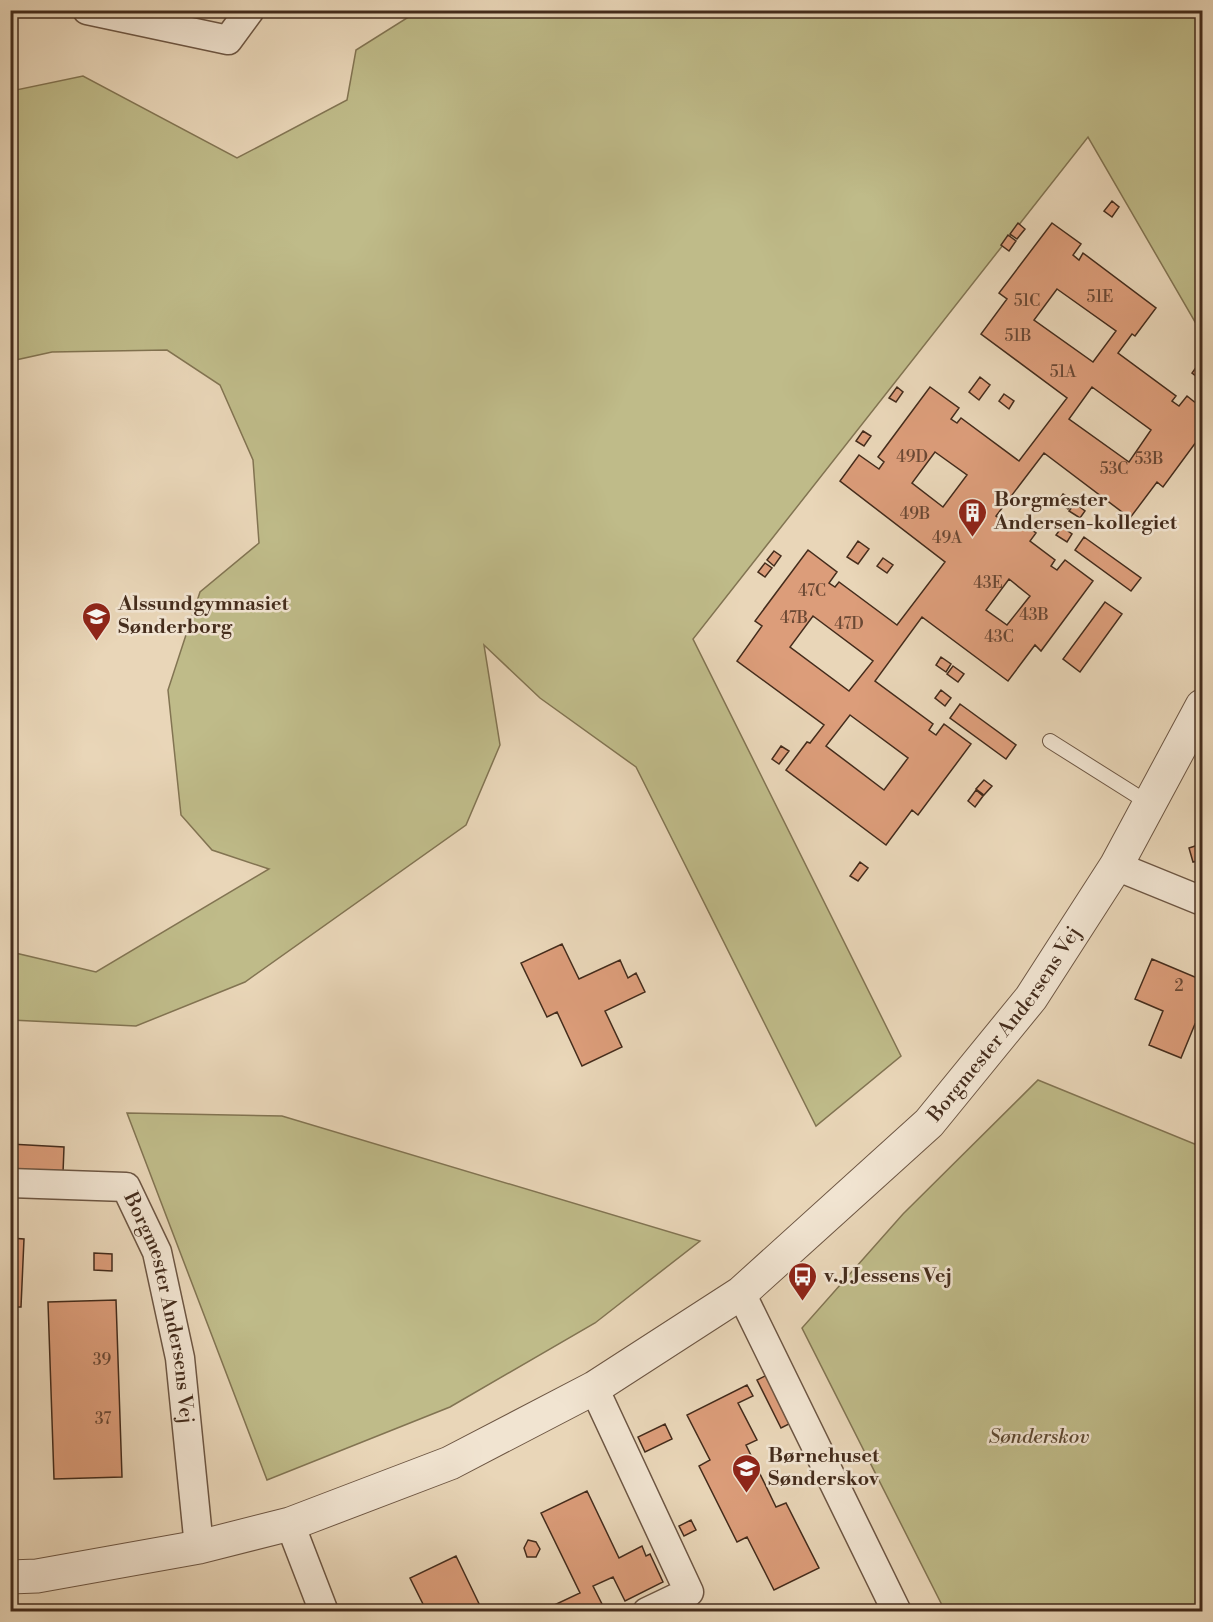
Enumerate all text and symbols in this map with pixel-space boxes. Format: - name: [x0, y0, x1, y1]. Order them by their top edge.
- house number: 51E: [1087, 287, 1113, 307]
- house number: 51C: [1014, 291, 1040, 311]
- house number: 51B: [1005, 326, 1031, 346]
- house number: 51A: [1050, 362, 1077, 382]
- house number: 49D: [896, 447, 928, 467]
- house number: 53B: [1135, 449, 1163, 469]
- house number: 53C: [1100, 459, 1128, 479]
- place label: Borgmester Andersen-kollegiet: [993, 488, 1178, 536]
- building icon: Borgmester Andersen-kollegiet: [957, 496, 989, 538]
- house number: 49B: [900, 504, 930, 524]
- house number: 49A: [932, 528, 963, 548]
- house number: 43E: [973, 573, 1003, 593]
- house number: 47C: [798, 581, 826, 601]
- place label: Alssundgymnasiet Sønderborg: [117, 592, 290, 640]
- school or university icon: Alssundgymnasiet Sønderborg: [81, 600, 113, 642]
- house number: 43B: [1019, 605, 1049, 625]
- house number: 47B: [780, 608, 808, 628]
- house number: 47D: [834, 614, 864, 634]
- house number: 43C: [984, 627, 1014, 647]
- street label: Borgmester Andersens Vej: [922, 922, 1086, 1128]
- house number: 2: [1174, 976, 1184, 996]
- street label: Borgmester Andersens Vej: [117, 1187, 199, 1425]
- bus stop icon: v. J Jessens Vej: [787, 1260, 819, 1302]
- place label: v. J Jessens Vej: [823, 1264, 952, 1289]
- house number: 39: [93, 1350, 112, 1370]
- house number: 37: [95, 1409, 111, 1429]
- park label: Sønderskov: [989, 1425, 1089, 1450]
- place label: Børnehuset Sønderskov: [768, 1444, 880, 1492]
- school or university icon: Børnehuset Sønderskov: [731, 1452, 763, 1494]

